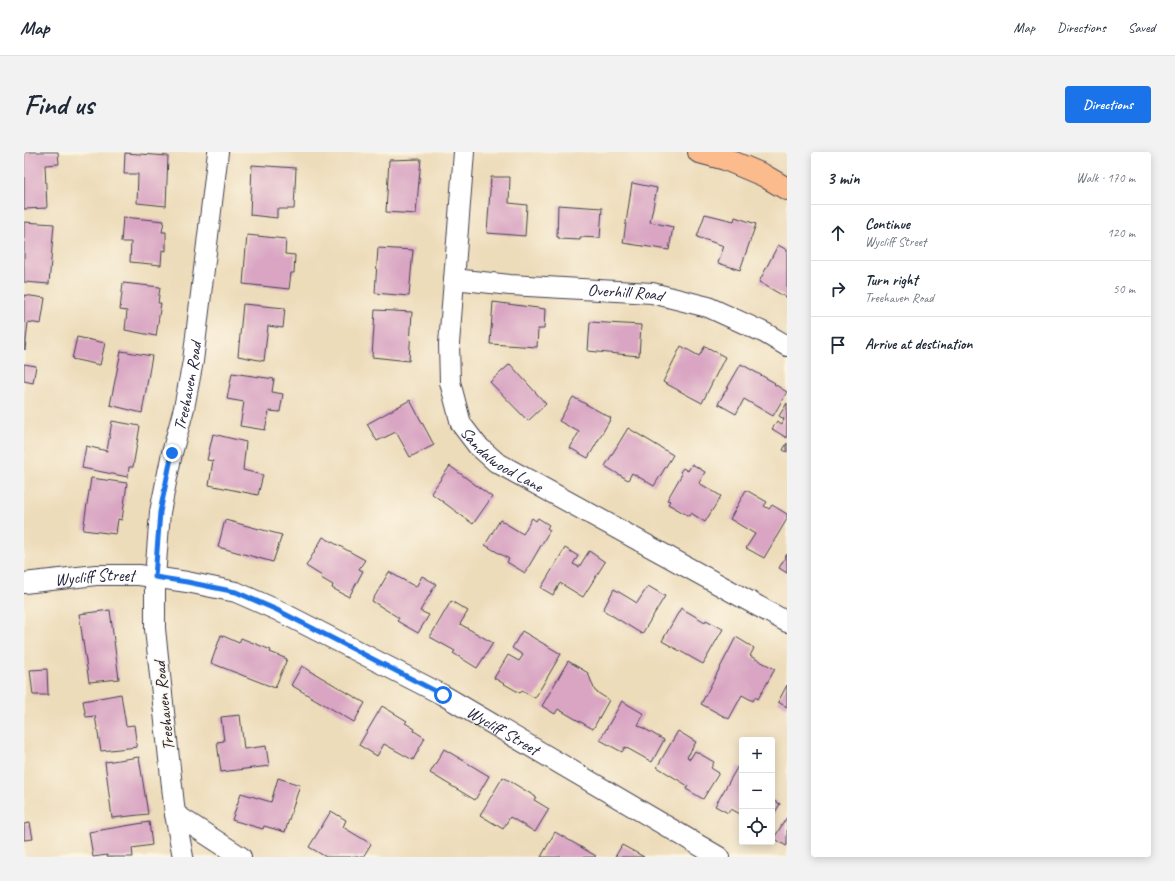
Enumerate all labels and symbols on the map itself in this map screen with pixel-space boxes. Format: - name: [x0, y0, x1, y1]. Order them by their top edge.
- street label: Overhill Road: [587, 279, 668, 307]
- street label: Treehaven Road: [168, 337, 206, 433]
- street label: Sandalwood Lane: [456, 422, 548, 497]
- route end: [163, 444, 181, 462]
- street label: Wycliff Street: [54, 564, 137, 590]
- street label: Treehaven Road: [149, 657, 179, 752]
- route start: [434, 686, 452, 704]
- street label: Wycliff Street: [463, 701, 545, 761]

